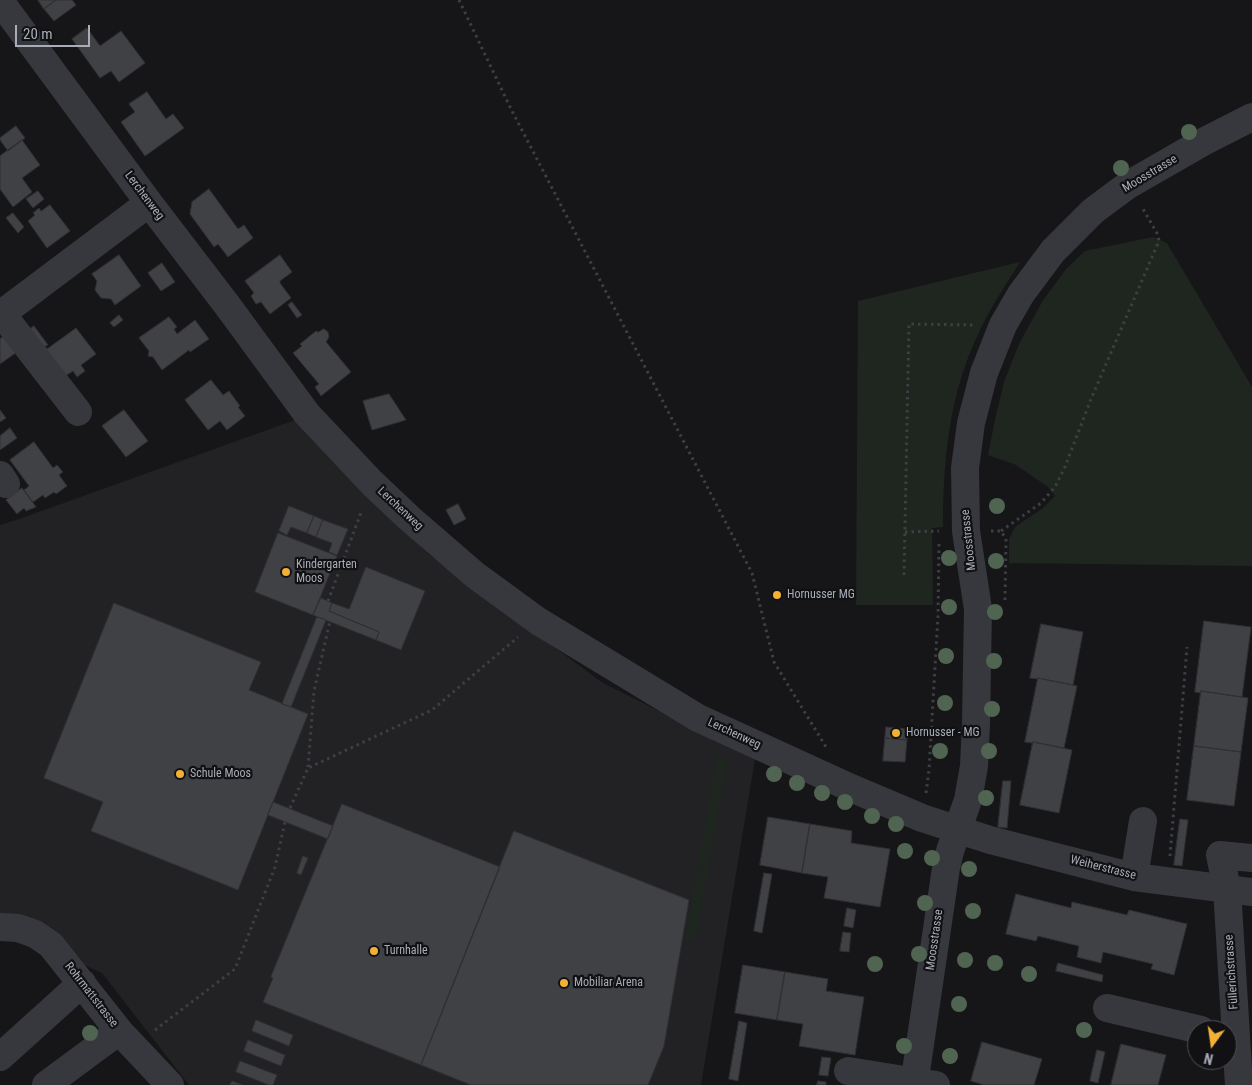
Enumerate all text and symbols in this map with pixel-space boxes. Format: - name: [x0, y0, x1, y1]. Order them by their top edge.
- scale bar: [18, 15, 92, 47]
- text: 20 m: [23, 25, 53, 43]
- street label: Moosstrasse: [1120, 152, 1180, 196]
- street label: Lerchenweg: [121, 169, 167, 223]
- street label: Lerchenweg: [374, 484, 426, 534]
- street label: Moosstrasse: [959, 509, 979, 571]
- place label: Kindergarten Moos: [296, 558, 357, 586]
- marker: Kindergarten Moos: [280, 566, 292, 578]
- place label: Hornusser MG: [787, 588, 855, 602]
- marker: Hornusser MG: [771, 589, 783, 601]
- street label: Lerchenweg: [705, 715, 763, 753]
- place label: Hornusser - MG: [906, 726, 980, 740]
- marker: Hornusser - MG: [890, 727, 902, 739]
- place label: Schule Moos: [190, 767, 251, 781]
- marker: Schule Moos: [174, 768, 186, 780]
- street label: Weiherstrasse: [1069, 853, 1137, 883]
- street label: Moosstrasse: [924, 909, 946, 971]
- street label: Füllerichstrasse: [1222, 934, 1242, 1010]
- place label: Turnhalle: [384, 944, 428, 958]
- marker: Turnhalle: [368, 945, 380, 957]
- street label: Rohrmattstrasse: [61, 960, 121, 1030]
- place label: Mobiliar Arena: [574, 976, 643, 990]
- marker: Mobiliar Arena: [558, 977, 570, 989]
- north arrow: [1187, 1020, 1237, 1070]
- text: N: [1203, 1050, 1215, 1067]

